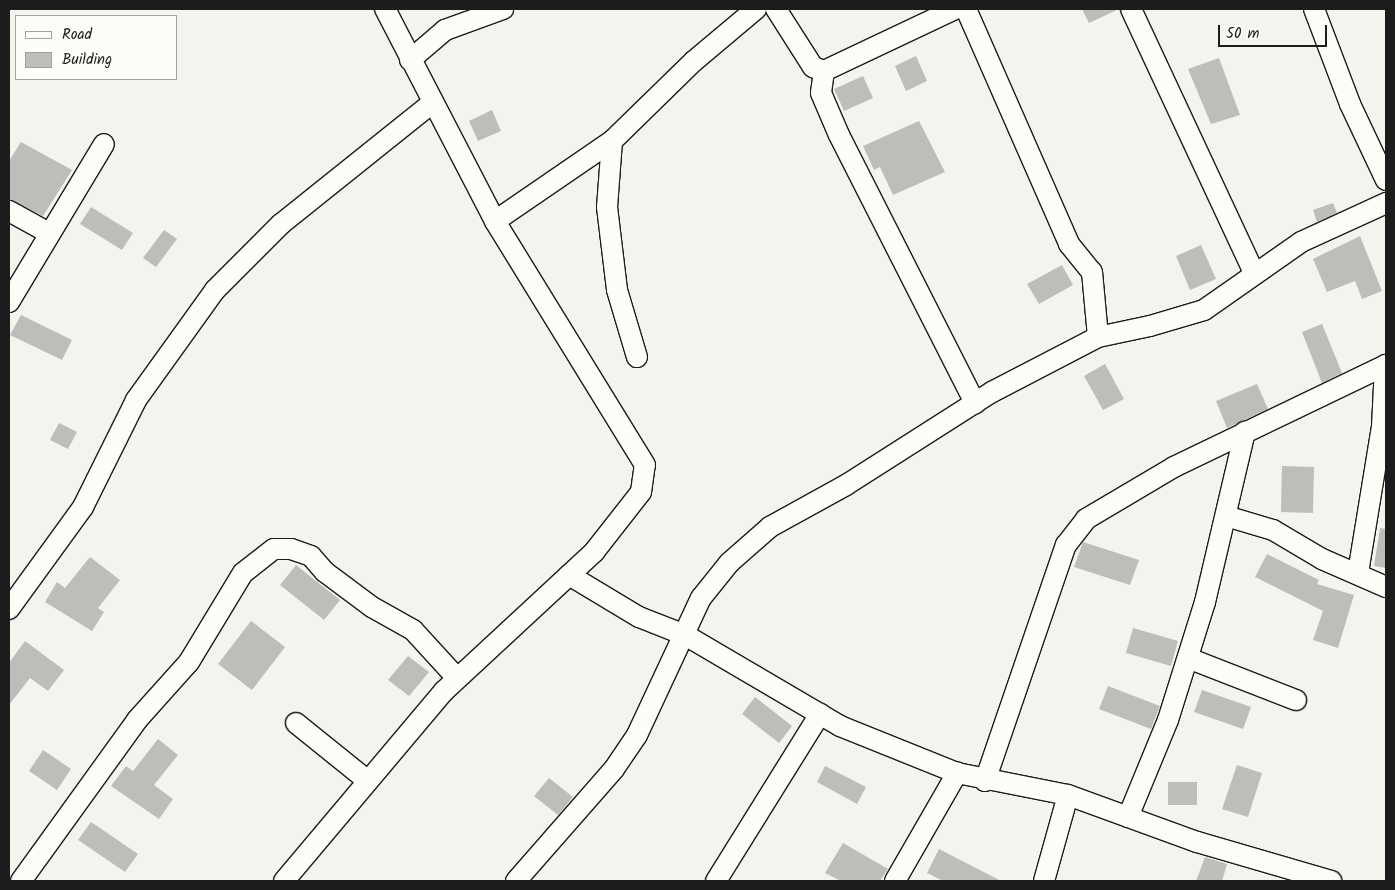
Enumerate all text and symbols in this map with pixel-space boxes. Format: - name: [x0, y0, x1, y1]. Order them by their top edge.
- legend: [15, 15, 178, 80]
- scale bar: [1220, 15, 1329, 47]
- text: 50 m: [1226, 22, 1260, 46]
- text: Road: [62, 23, 92, 47]
- text: Building: [62, 48, 112, 72]

